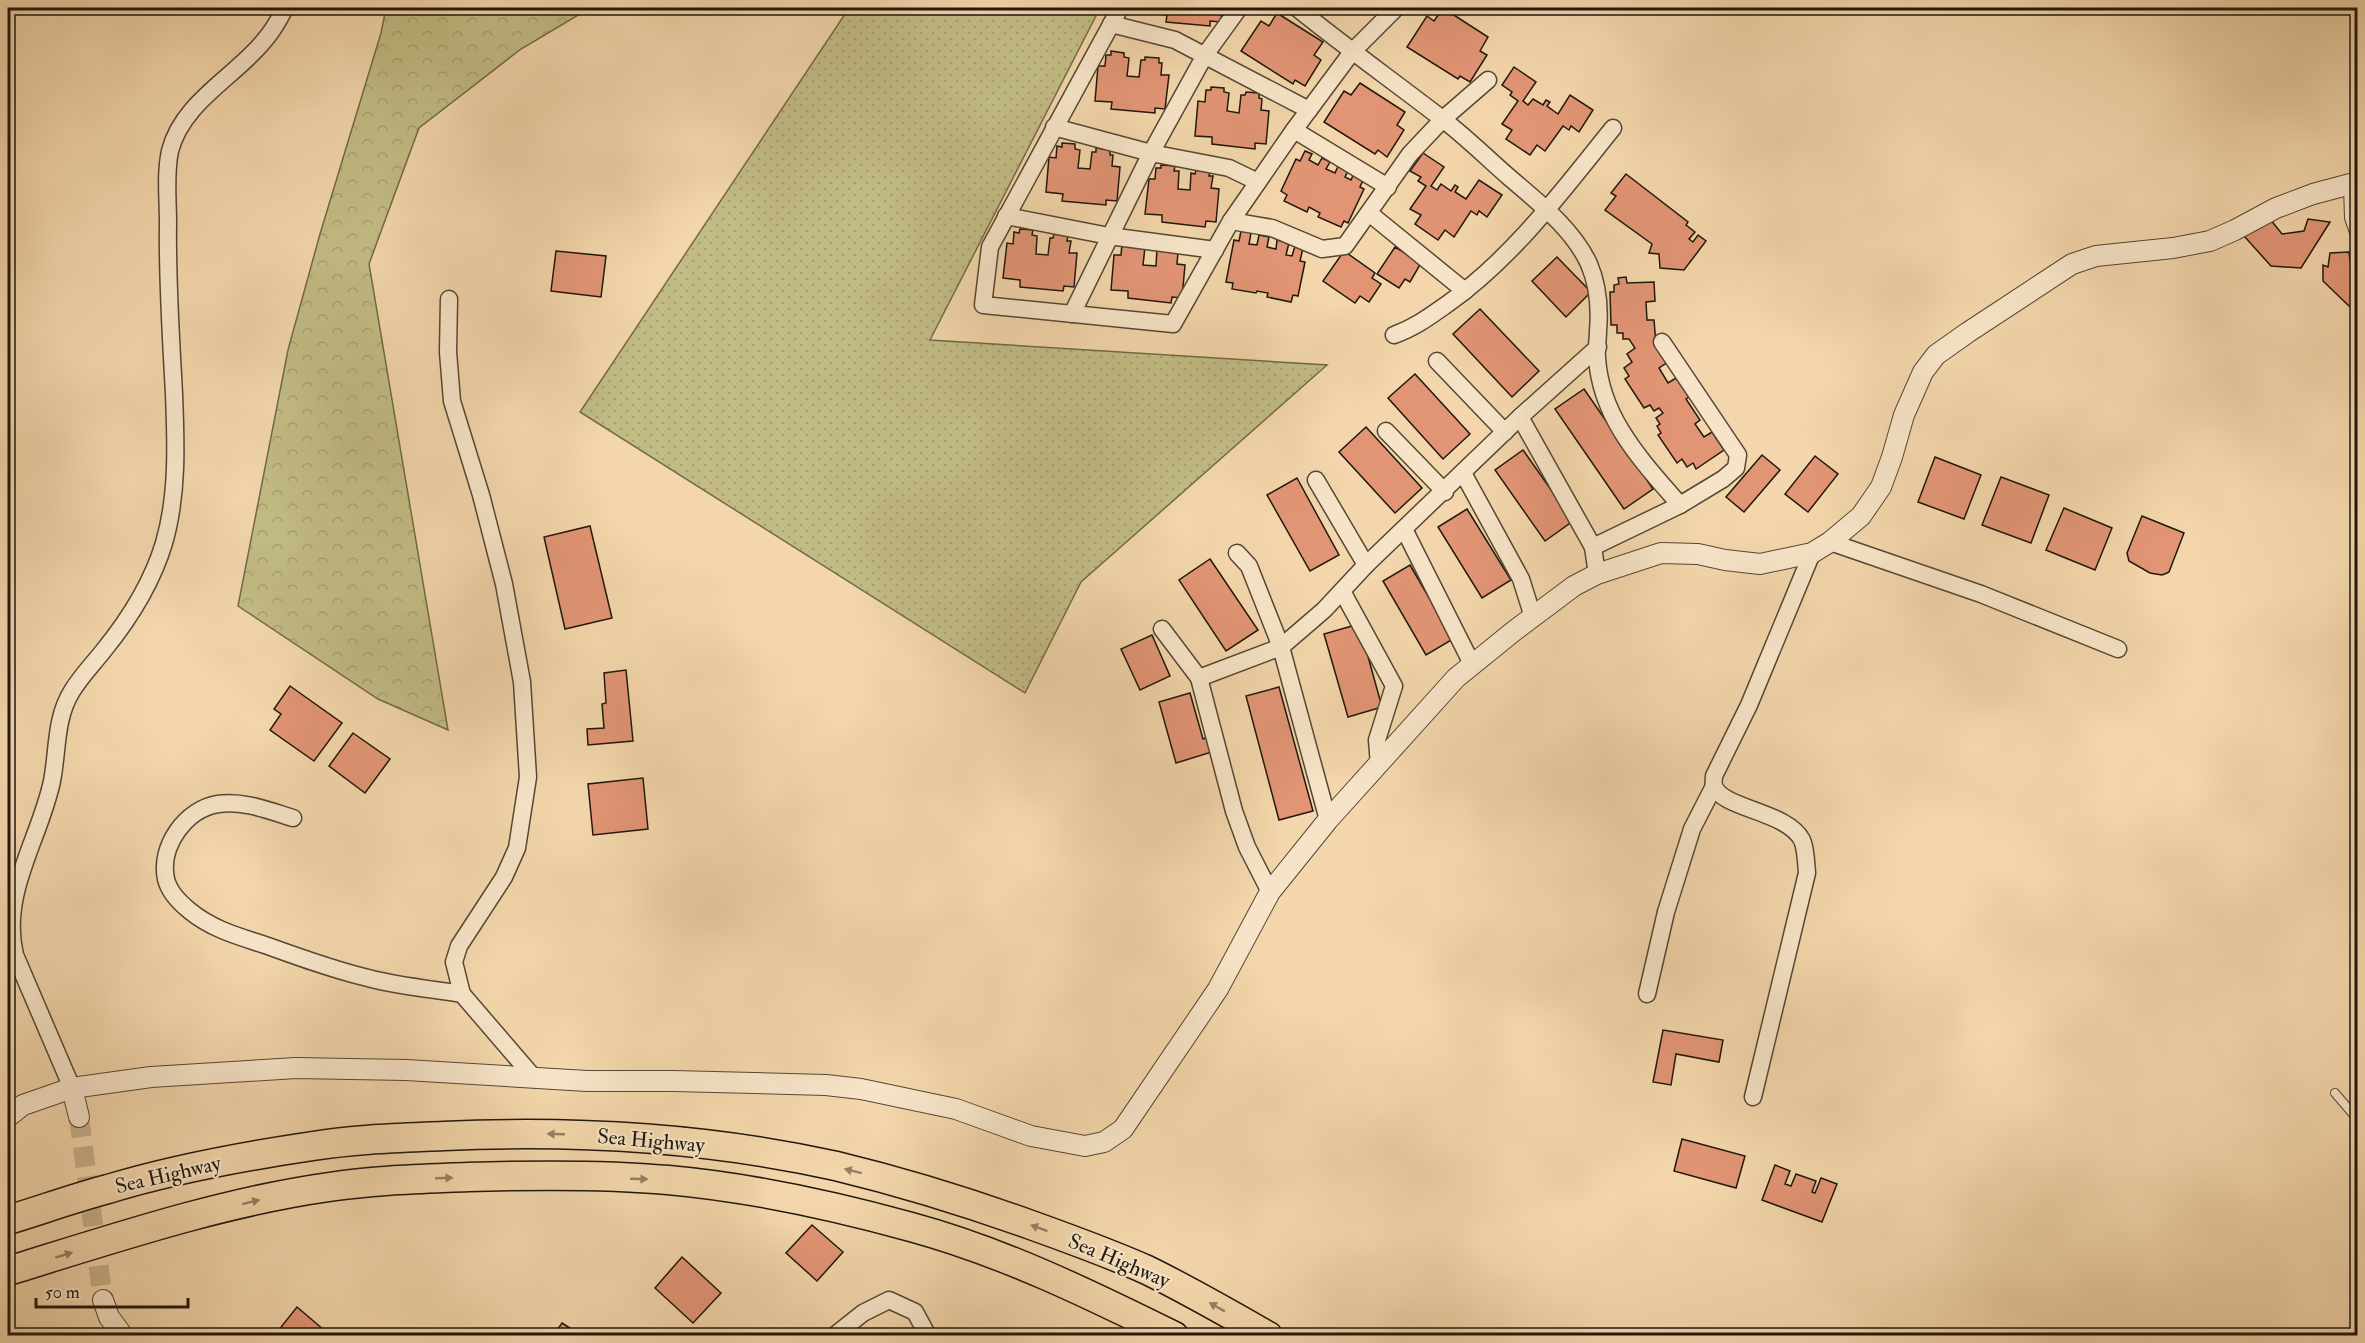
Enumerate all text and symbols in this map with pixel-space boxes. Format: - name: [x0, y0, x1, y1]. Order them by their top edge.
- street label: Sea Highway: [596, 1123, 707, 1159]
- one-way arrow: [546, 1130, 565, 1139]
- street label: Sea Highway: [112, 1150, 224, 1200]
- one-way arrow: [844, 1165, 862, 1175]
- one-way arrow: [435, 1173, 454, 1183]
- one-way arrow: [630, 1174, 649, 1183]
- one-way arrow: [242, 1196, 260, 1206]
- one-way arrow: [1030, 1223, 1048, 1232]
- street label: Sea Highway: [1064, 1227, 1175, 1295]
- one-way arrow: [55, 1249, 73, 1259]
- scale bar: [36, 1271, 188, 1309]
- text: 50 m: [45, 1281, 80, 1304]
- one-way arrow: [1208, 1302, 1225, 1312]

